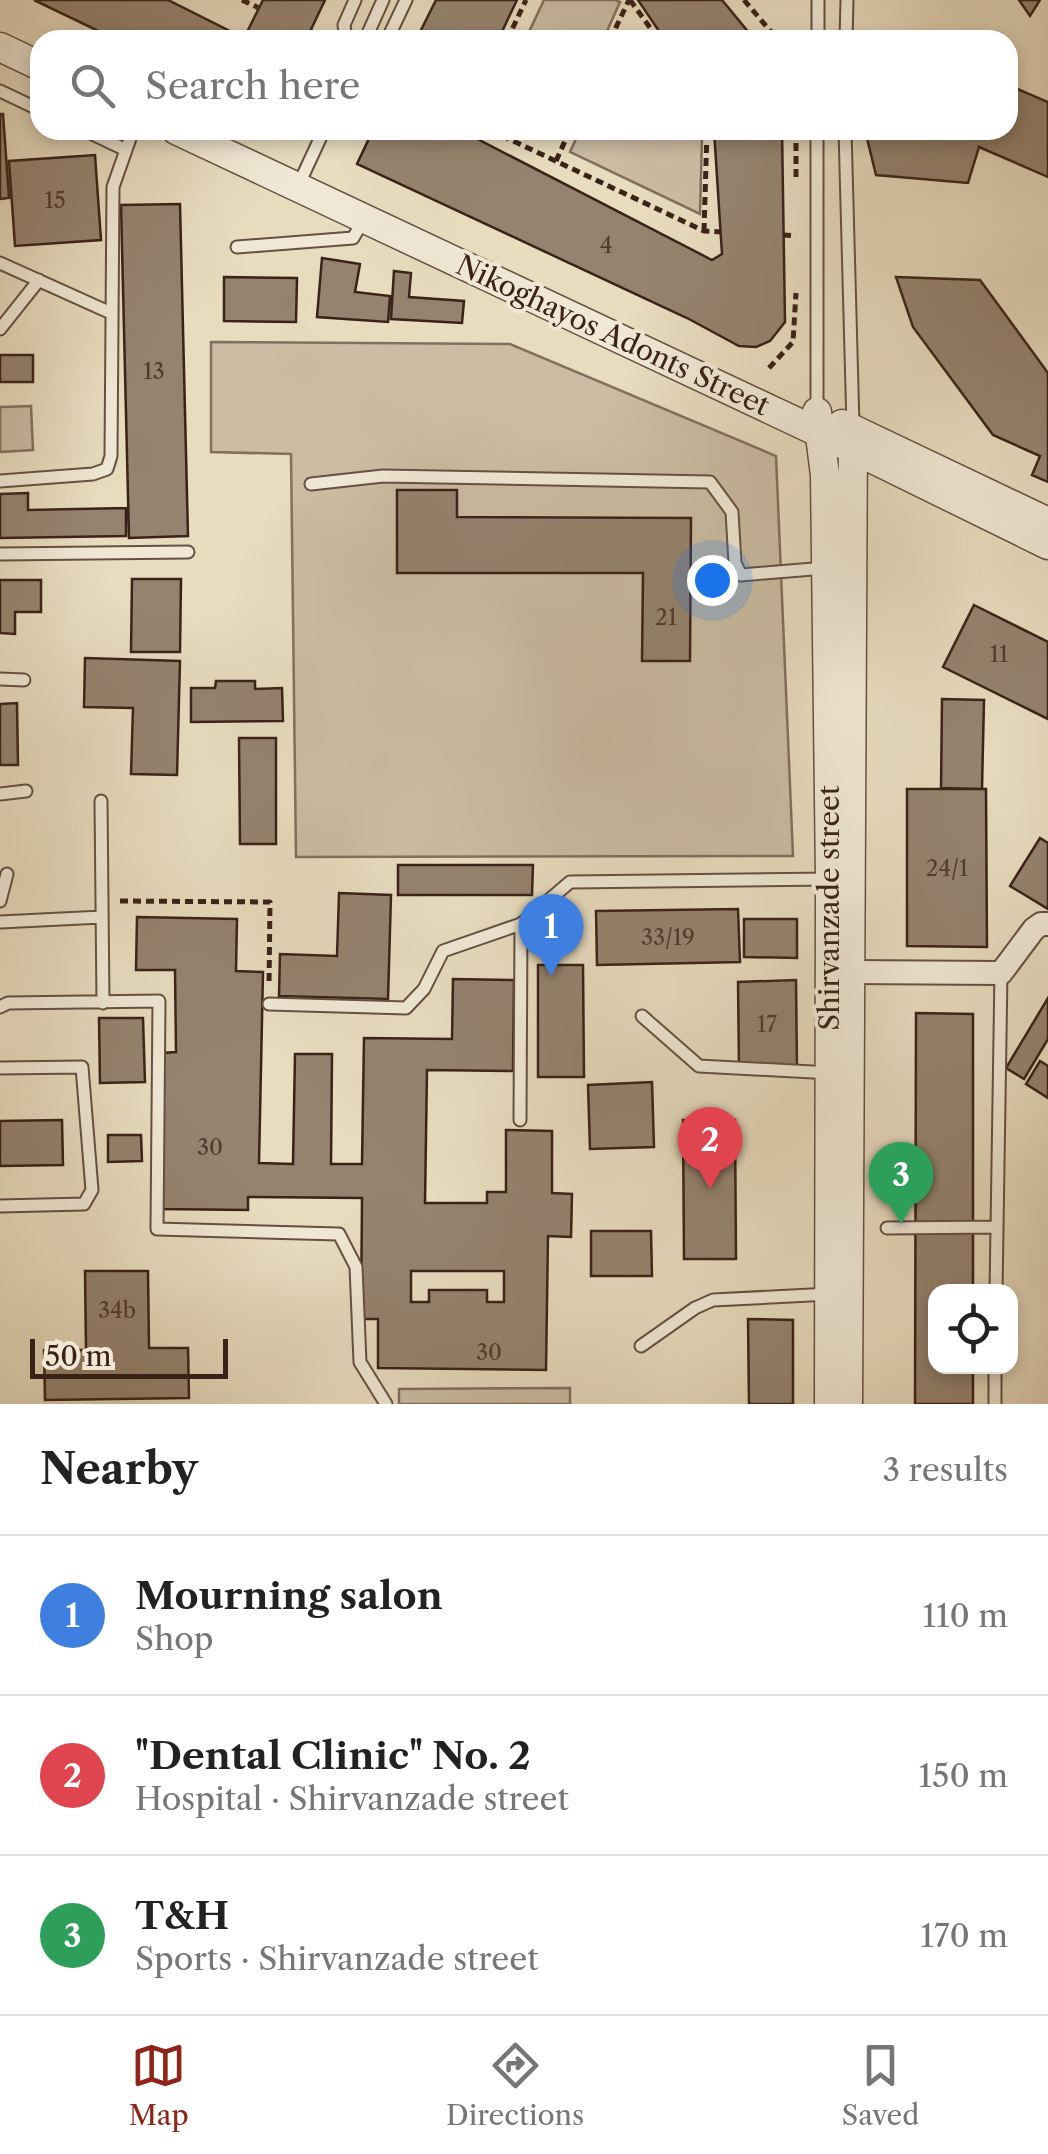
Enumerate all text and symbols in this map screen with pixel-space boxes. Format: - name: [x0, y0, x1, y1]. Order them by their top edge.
- search box: [30, 30, 1018, 140]
- icon: search: [65, 58, 120, 113]
- text: Search here: [145, 62, 360, 109]
- house number: 15: [44, 187, 66, 214]
- house number: 4: [600, 232, 612, 259]
- street label: Nikoghayos Adonts Street: [451, 247, 775, 423]
- house number: 13: [143, 358, 165, 385]
- your location: [687, 555, 738, 606]
- house number: 21: [655, 604, 677, 631]
- house number: 11: [990, 641, 1008, 668]
- street label: Shirvanzade street: [812, 785, 846, 1031]
- house number: 24/1: [926, 855, 968, 882]
- pin: 1: [518, 894, 584, 976]
- house number: 33/19: [641, 924, 695, 951]
- house number: 17: [757, 1011, 777, 1038]
- pin: 2: [678, 1106, 742, 1189]
- house number: 30: [197, 1134, 223, 1161]
- pin: 3: [868, 1142, 934, 1224]
- map controls: [928, 1284, 1018, 1374]
- button: locate: [928, 1284, 1018, 1374]
- house number: 34b: [98, 1297, 136, 1324]
- scale bar: [30, 1334, 228, 1378]
- text: 50 m: [45, 1339, 112, 1373]
- house number: 30: [476, 1339, 502, 1366]
- text: Nearby: [40, 1443, 198, 1495]
- text: 3 results: [882, 1450, 1008, 1489]
- text: Mourning salon: [135, 1572, 443, 1619]
- text: 1: [65, 1596, 80, 1635]
- text: 110 m: [922, 1596, 1008, 1635]
- text: Shop: [135, 1619, 214, 1658]
- text: "Dental Clinic" No. 2: [135, 1732, 531, 1779]
- text: 2: [63, 1756, 82, 1795]
- text: 150 m: [919, 1756, 1008, 1795]
- text: Hospital · Shirvanzade street: [135, 1779, 569, 1818]
- text: T&H: [135, 1892, 229, 1939]
- text: 3: [63, 1916, 82, 1955]
- text: 170 m: [920, 1916, 1008, 1955]
- text: Sports · Shirvanzade street: [135, 1939, 538, 1978]
- tab: Map: [129, 2038, 189, 2132]
- tab: Directions: [446, 2038, 584, 2132]
- tab: Saved: [842, 2038, 919, 2132]

